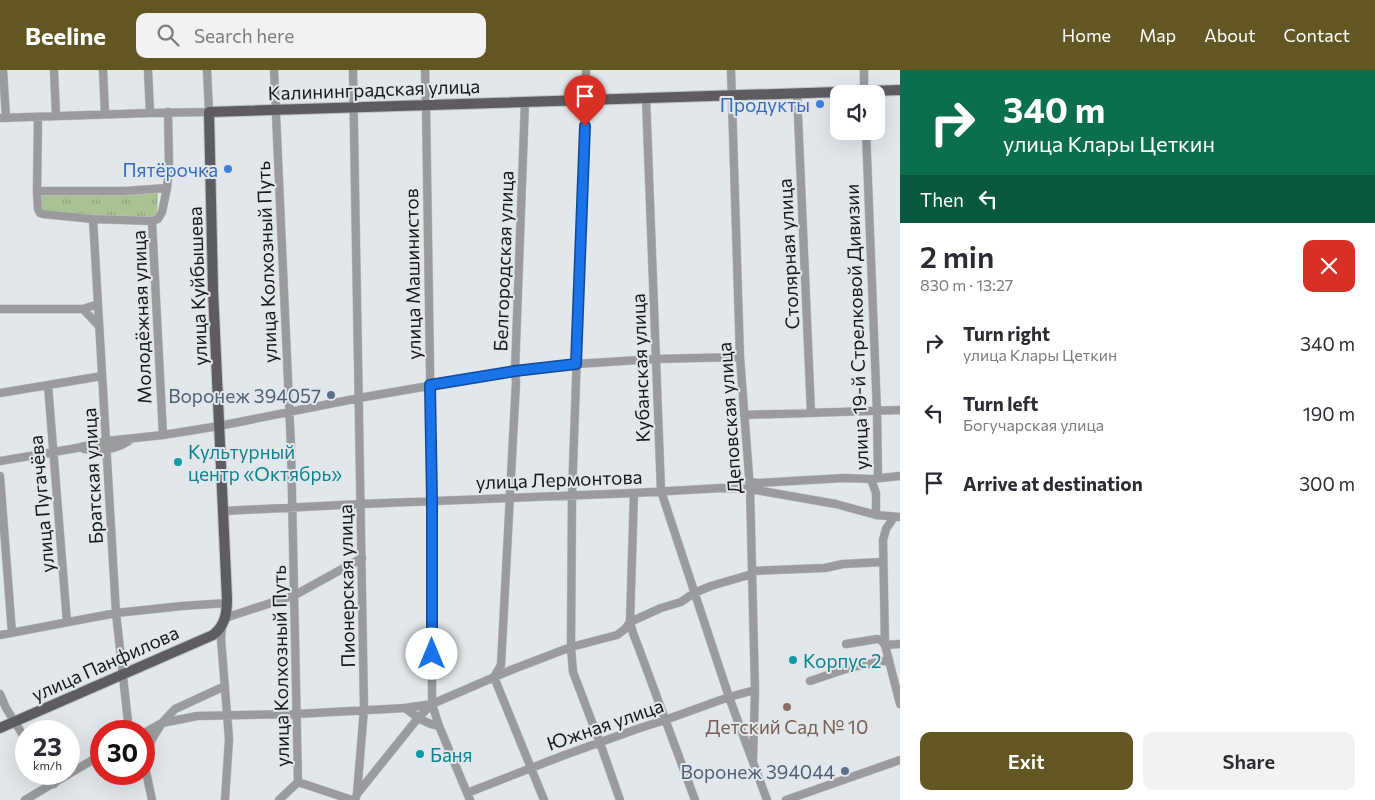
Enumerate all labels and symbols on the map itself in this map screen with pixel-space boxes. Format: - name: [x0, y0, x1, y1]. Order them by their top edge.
- street label: Калининградская улица: [267, 74, 481, 104]
- pin: [564, 75, 606, 126]
- place label: Продукты: [720, 93, 810, 116]
- marker: Продукты: [814, 98, 826, 110]
- place label: Пятёрочка: [122, 158, 218, 181]
- street label: улица Колхозный Путь: [251, 160, 281, 363]
- marker: Пятёрочка: [222, 163, 234, 175]
- street label: Белгородская улица: [488, 170, 518, 352]
- street label: Столярная улица: [773, 178, 803, 330]
- street label: улица 19-й Стрелковой Дивизии: [840, 183, 872, 471]
- street label: улица Машинистов: [399, 188, 425, 360]
- street label: улица Куйбышева: [183, 206, 211, 366]
- street label: Молодёжная улица: [126, 230, 156, 404]
- street label: Кубанская улица: [626, 293, 654, 443]
- street label: Деповская улица: [712, 341, 746, 495]
- place label: Воронеж 394057: [168, 384, 321, 407]
- marker: Воронеж 394057: [325, 389, 337, 401]
- street label: Братская улица: [77, 407, 107, 545]
- street label: улица Пугачёва: [24, 434, 58, 574]
- place label: Культурный центр «Октябрь»: [188, 440, 342, 485]
- marker: Культурный центр «Октябрь»: [172, 456, 184, 468]
- street label: улица Лермонтова: [475, 465, 643, 493]
- street label: Пионерская улица: [333, 504, 359, 668]
- street label: улица Колхозный Путь: [267, 565, 293, 767]
- street label: улица Панфилова: [28, 620, 182, 706]
- position arrow: [405, 627, 457, 679]
- place label: Корпус 2: [803, 649, 881, 672]
- marker: Корпус 2: [787, 654, 799, 666]
- street label: Южная улица: [544, 693, 666, 755]
- marker: Детский Сад № 10: [781, 701, 793, 713]
- place label: Детский Сад № 10: [706, 715, 868, 738]
- speed limit sign: 30: [90, 720, 155, 785]
- place label: Баня: [430, 743, 473, 766]
- marker: Баня: [414, 748, 426, 760]
- place label: Воронеж 394044: [680, 760, 835, 783]
- marker: Воронеж 394044: [839, 765, 851, 777]

